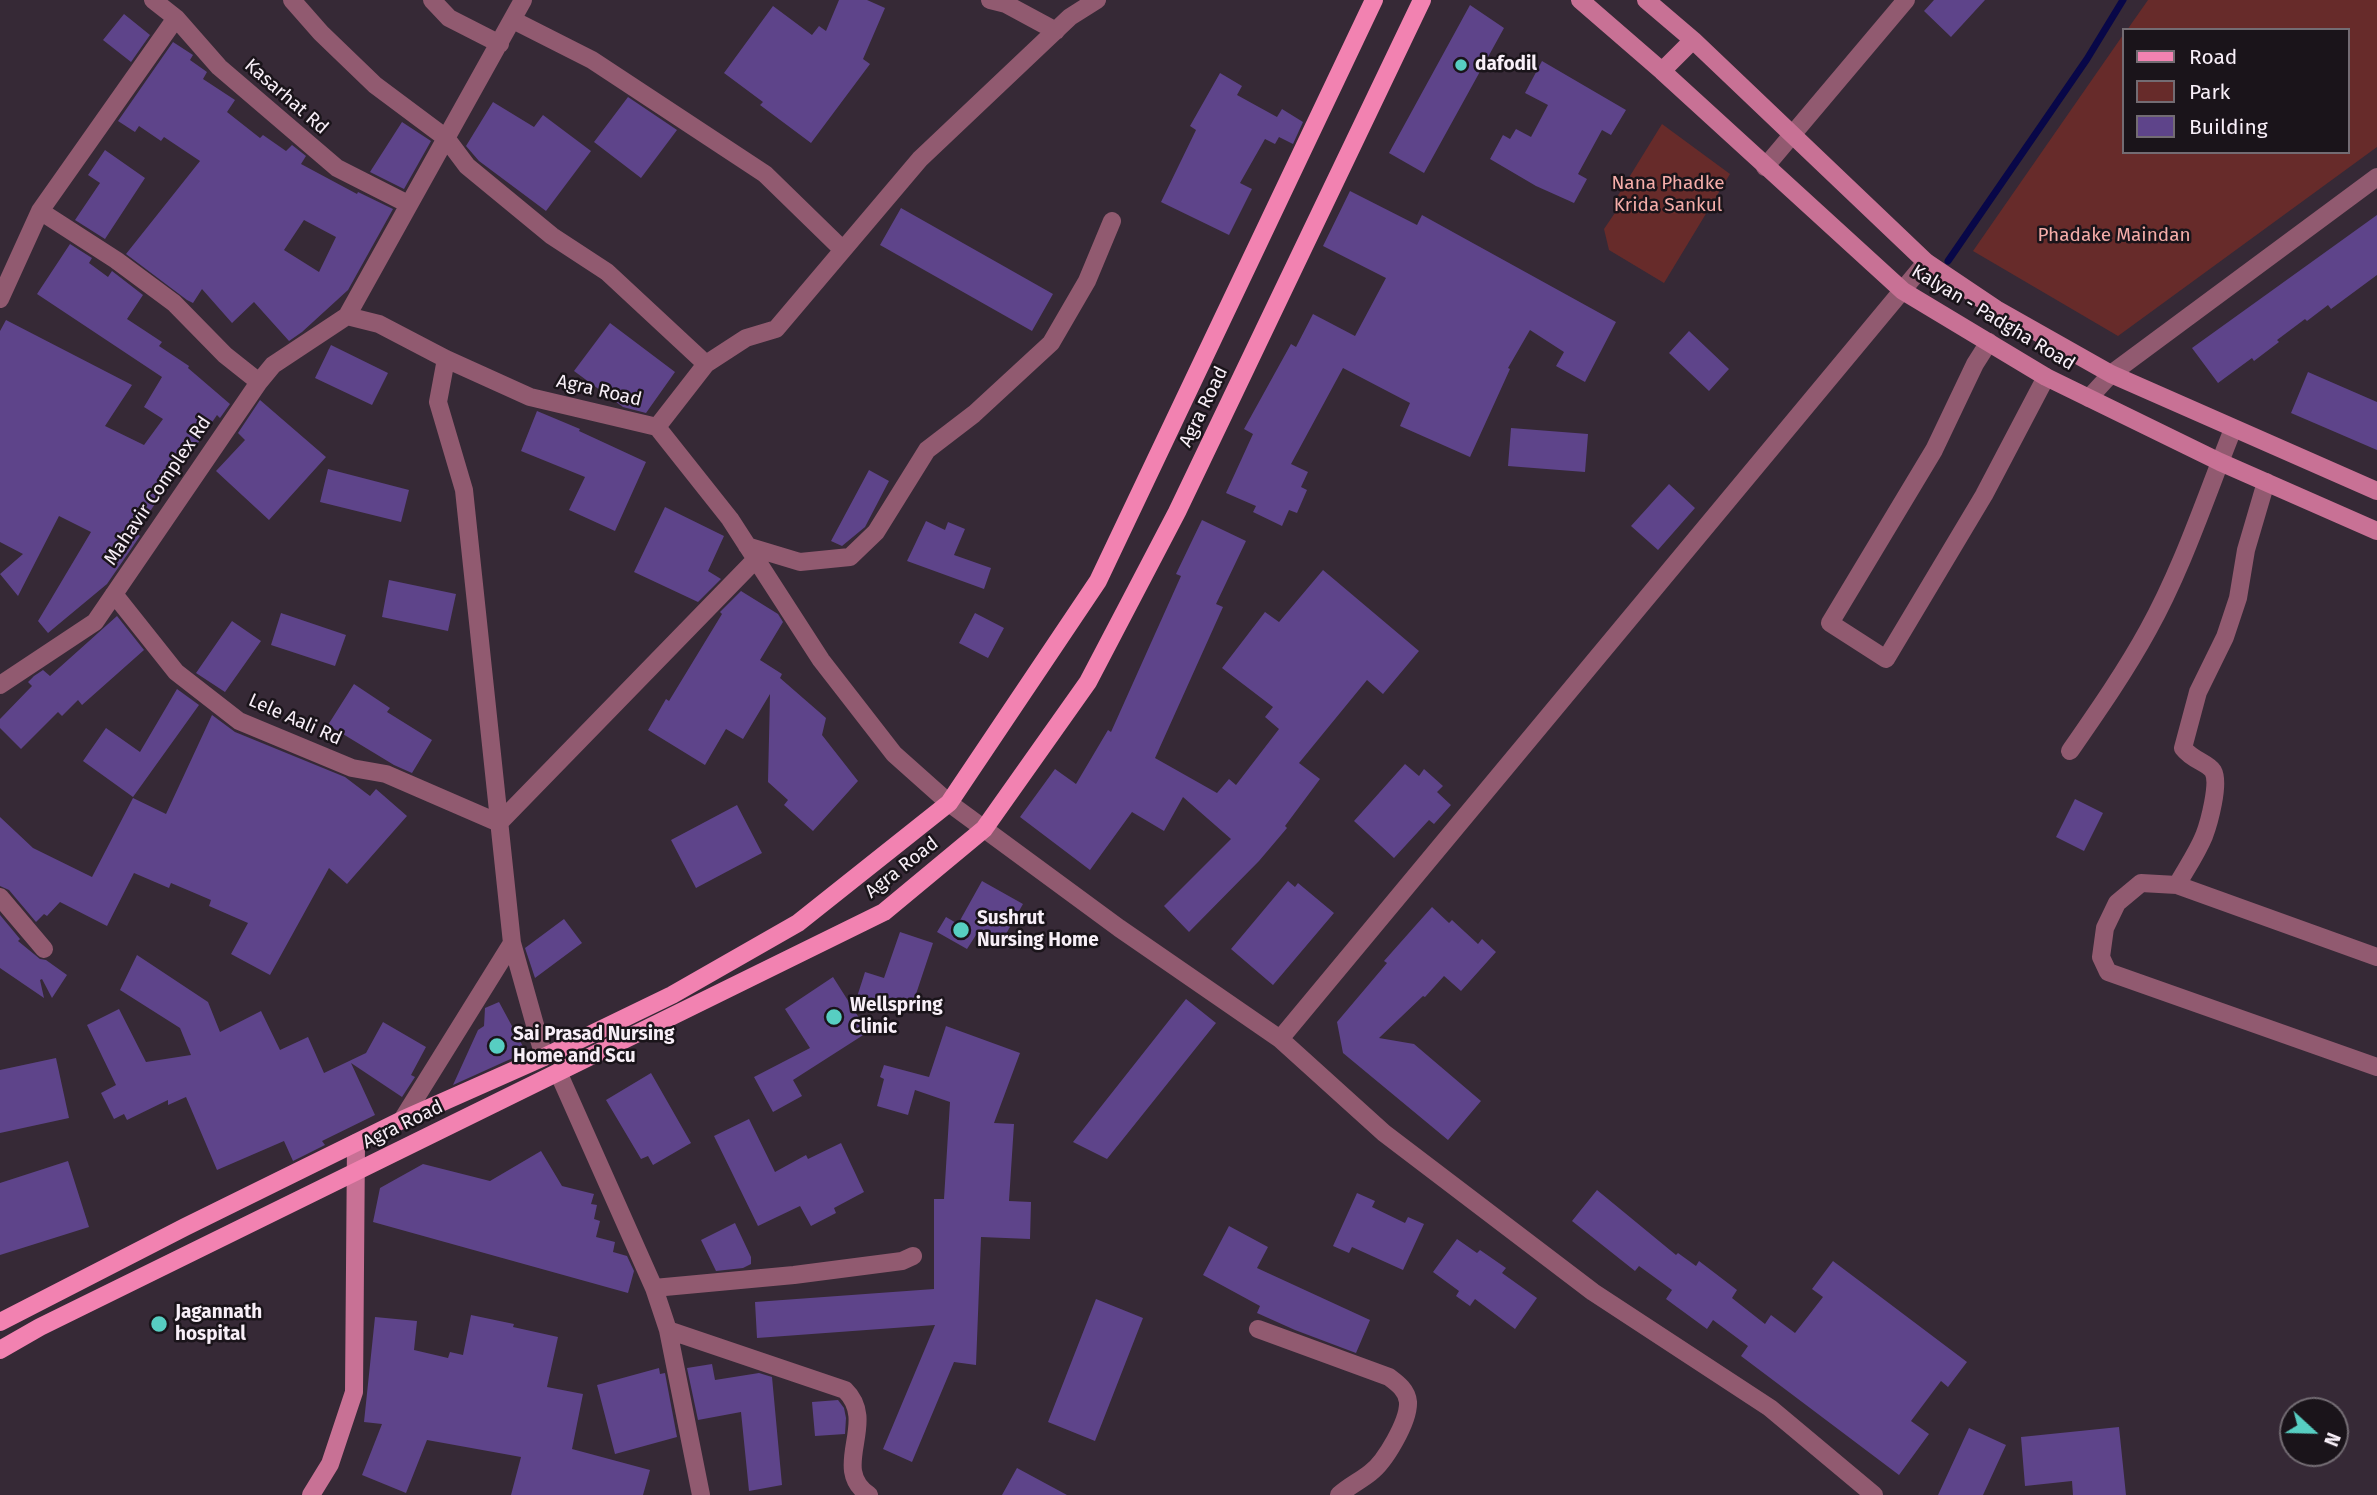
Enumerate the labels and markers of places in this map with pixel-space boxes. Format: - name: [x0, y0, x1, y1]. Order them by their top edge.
- place label: dafodil: [1475, 54, 1537, 76]
- marker: dafodil: [1453, 57, 1469, 73]
- place label: Sushrut Nursing Home: [977, 908, 1099, 952]
- marker: Sushrut Nursing Home: [951, 920, 971, 940]
- place label: Wellspring Clinic: [850, 995, 943, 1039]
- marker: Wellspring Clinic: [824, 1007, 844, 1027]
- place label: Sai Prasad Nursing Home and Scu: [513, 1024, 674, 1068]
- marker: Sai Prasad Nursing Home and Scu: [487, 1036, 507, 1056]
- place label: Jagannath hospital: [175, 1302, 262, 1346]
- marker: Jagannath hospital: [149, 1314, 169, 1334]

